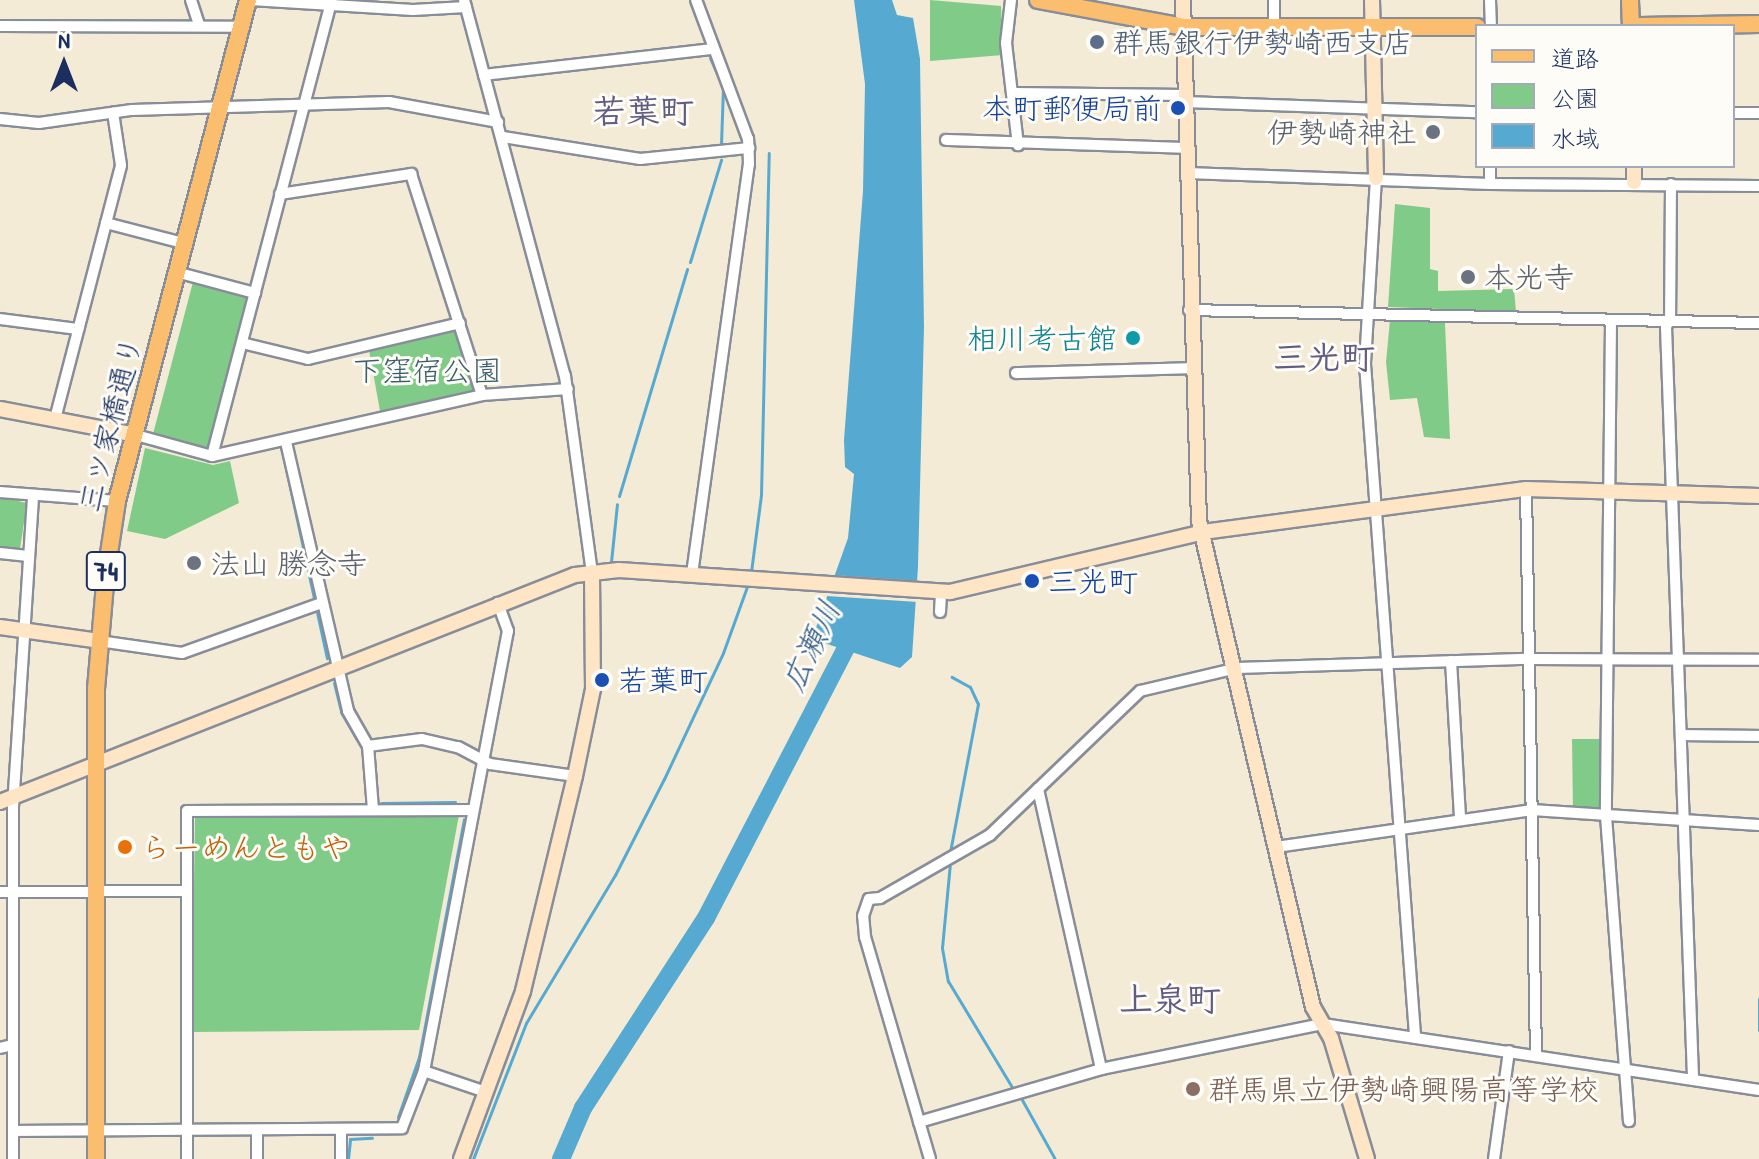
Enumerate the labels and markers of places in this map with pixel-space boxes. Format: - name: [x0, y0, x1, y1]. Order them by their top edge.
- place label: 群馬銀行伊勢崎西支店: [1113, 24, 1413, 60]
- marker: 群馬銀行伊勢崎西支店: [1088, 33, 1106, 51]
- place label: 本町郵便局前: [982, 90, 1162, 126]
- marker: 本町郵便局前: [1169, 99, 1187, 117]
- place label: 伊勢崎神社: [1267, 114, 1417, 150]
- marker: 伊勢崎神社: [1424, 123, 1442, 141]
- place label: 本光寺: [1484, 259, 1574, 295]
- marker: 本光寺: [1459, 268, 1477, 286]
- place label: 相川考古館: [967, 320, 1117, 356]
- marker: 相川考古館: [1124, 329, 1142, 347]
- place label: 法山 勝念寺: [210, 545, 367, 581]
- marker: 法山 勝念寺: [185, 554, 203, 572]
- place label: 三光町: [1048, 563, 1138, 599]
- marker: 三光町: [1023, 572, 1041, 590]
- place label: 若葉町: [618, 662, 708, 698]
- marker: 若葉町: [593, 671, 611, 689]
- place label: らーめんともや: [141, 829, 351, 865]
- marker: らーめんともや: [116, 838, 134, 856]
- place label: 群馬県立伊勢崎興陽高等学校: [1209, 1071, 1599, 1107]
- marker: 群馬県立伊勢崎興陽高等学校: [1184, 1080, 1202, 1098]

